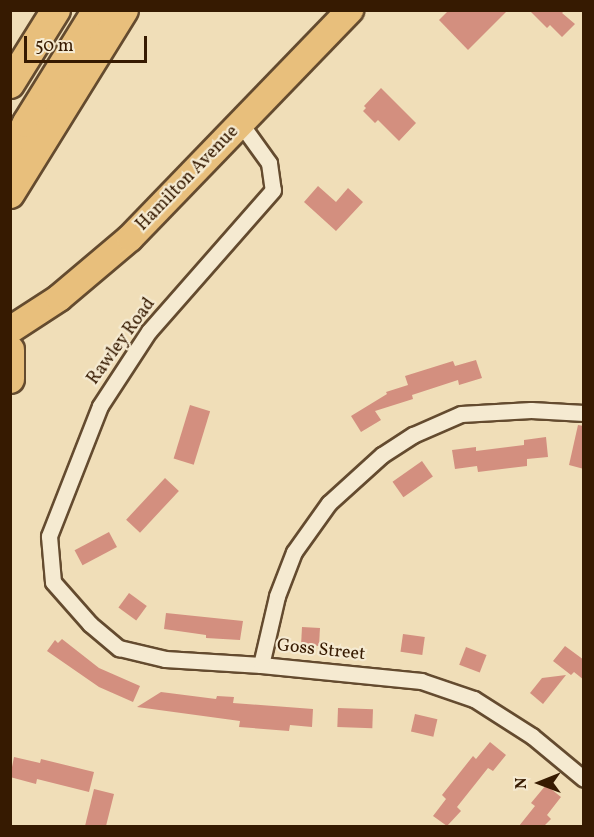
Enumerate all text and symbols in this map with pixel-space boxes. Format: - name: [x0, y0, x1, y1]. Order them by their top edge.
- scale bar: [27, 24, 150, 62]
- text: 50 m: [35, 34, 74, 59]
- street label: Hamilton Avenue: [132, 122, 244, 236]
- street label: Rawley Road: [83, 294, 161, 390]
- street label: Goss Street: [276, 636, 366, 666]
- north arrow: [510, 753, 570, 813]
- text: N: [511, 777, 533, 789]

